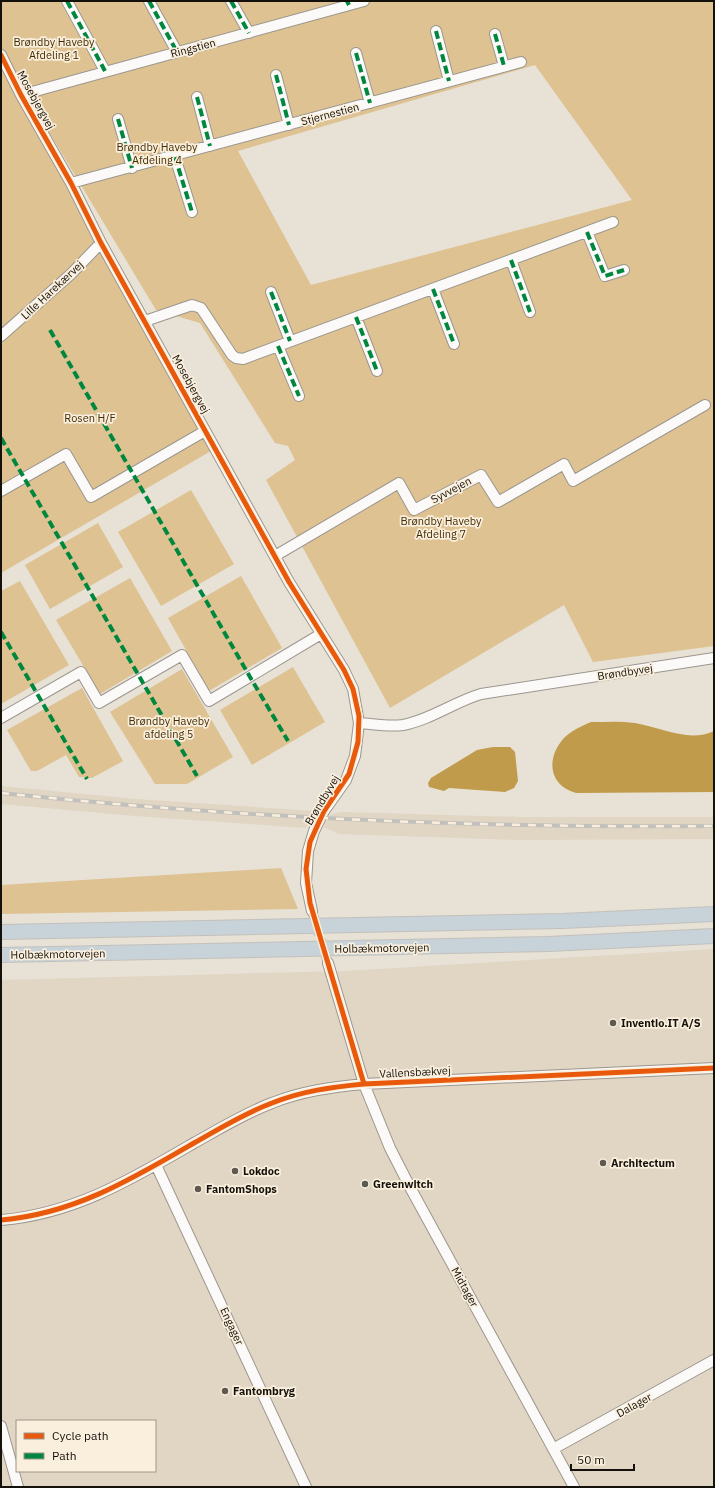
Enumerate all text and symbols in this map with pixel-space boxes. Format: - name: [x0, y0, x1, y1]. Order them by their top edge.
- park label: Brøndby Haveby Afdeling 1: [13, 35, 95, 62]
- street label: Ringstien: [169, 35, 217, 61]
- street label: Mosebjergvej: [14, 68, 58, 132]
- street label: Stjernestien: [299, 100, 361, 128]
- park label: Brøndby Haveby Afdeling 4: [116, 140, 198, 167]
- street label: Lille Harekærvej: [18, 258, 86, 322]
- street label: Mosebjergvej: [169, 352, 213, 416]
- park label: Rosen H/F: [64, 411, 116, 425]
- street label: Syvvejen: [428, 474, 474, 506]
- park label: Brøndby Haveby Afdeling 7: [400, 514, 482, 541]
- street label: Brøndbyvej: [596, 661, 654, 683]
- park label: Brøndby Haveby afdeling 5: [128, 714, 210, 741]
- street label: Brøndbyvej: [302, 772, 342, 828]
- street label: Holbækmotorvejen: [334, 940, 430, 956]
- street label: Holbækmotorvejen: [10, 946, 106, 962]
- place label: Inventio.IT A/S: [621, 1016, 701, 1030]
- marker: Inventio.IT A/S: [608, 1018, 618, 1028]
- street label: Vallensbækvej: [379, 1063, 451, 1081]
- place label: Architectum: [611, 1156, 675, 1170]
- marker: Architectum: [598, 1158, 608, 1168]
- place label: Lokdoc: [243, 1164, 280, 1178]
- marker: Lokdoc: [230, 1166, 240, 1176]
- place label: Greenwitch: [373, 1177, 433, 1191]
- marker: Greenwitch: [360, 1179, 370, 1189]
- place label: FantomShops: [206, 1182, 277, 1196]
- marker: FantomShops: [193, 1184, 203, 1194]
- street label: Midtager: [448, 1265, 482, 1309]
- street label: Engager: [217, 1305, 247, 1347]
- place label: Fantombryg: [233, 1384, 296, 1398]
- marker: Fantombryg: [220, 1386, 230, 1396]
- street label: Dalager: [614, 1390, 654, 1420]
- legend: [16, 1420, 156, 1472]
- text: Cycle path: [52, 1428, 109, 1443]
- scale bar: [571, 1446, 634, 1472]
- text: Path: [52, 1448, 77, 1463]
- text: 50 m: [577, 1452, 605, 1467]

